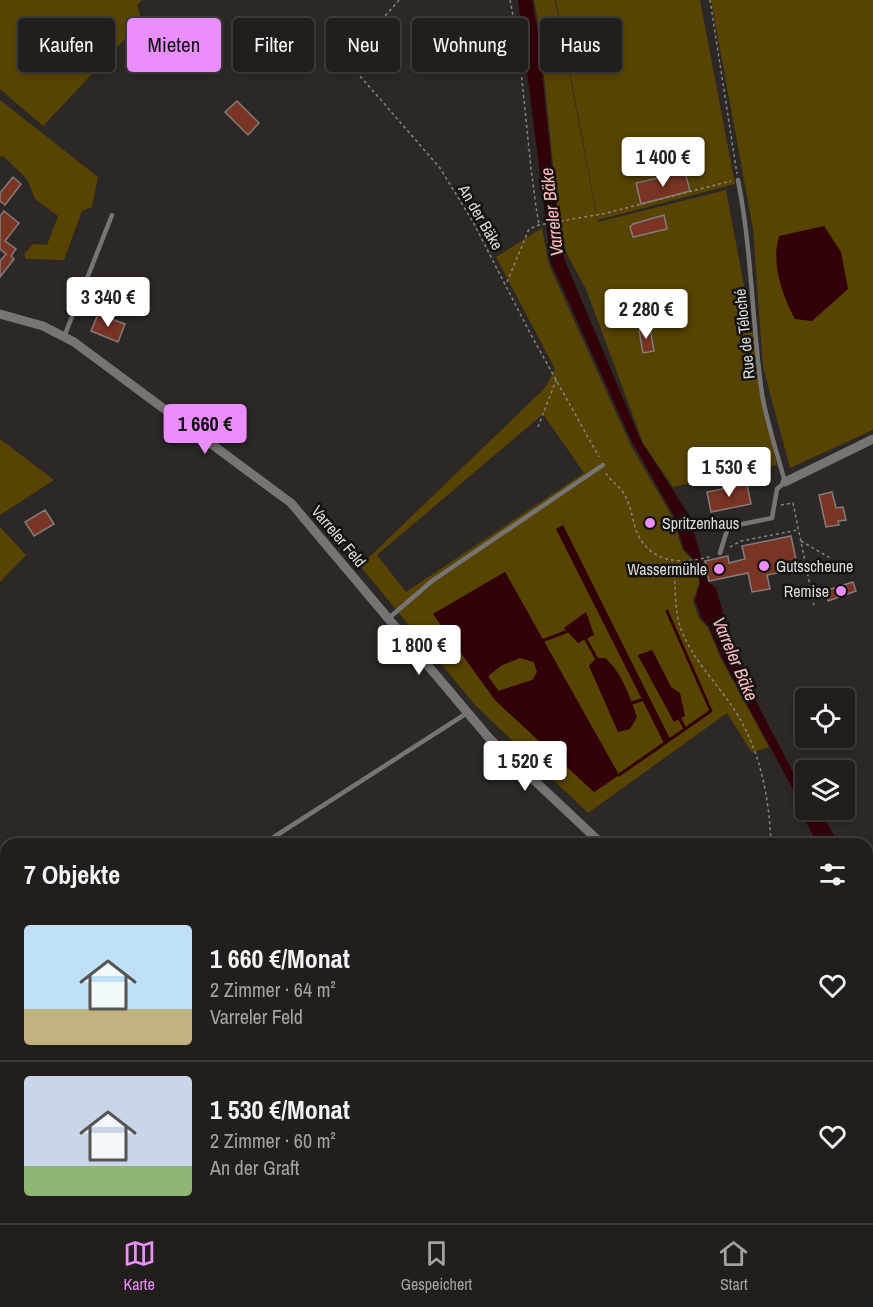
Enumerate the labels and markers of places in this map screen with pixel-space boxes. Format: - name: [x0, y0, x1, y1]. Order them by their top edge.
- pin: 1 400 €: [608, 137, 718, 188]
- pin: 3 340 €: [53, 277, 163, 328]
- pin: 2 280 €: [591, 289, 701, 340]
- pin: 1 660 €: [150, 404, 260, 455]
- pin: 1 530 €: [674, 447, 784, 498]
- place label: Spritzenhaus: [662, 512, 739, 534]
- marker: Spritzenhaus: [643, 516, 657, 530]
- place label: Gutsscheune: [776, 555, 853, 577]
- place label: Wassermühle: [627, 558, 707, 580]
- marker: Gutsscheune: [757, 559, 771, 573]
- marker: Wassermühle: [712, 562, 726, 576]
- place label: Remise: [784, 580, 829, 602]
- marker: Remise: [834, 584, 848, 598]
- pin: 1 800 €: [364, 625, 474, 676]
- pin: 1 520 €: [470, 741, 580, 792]

